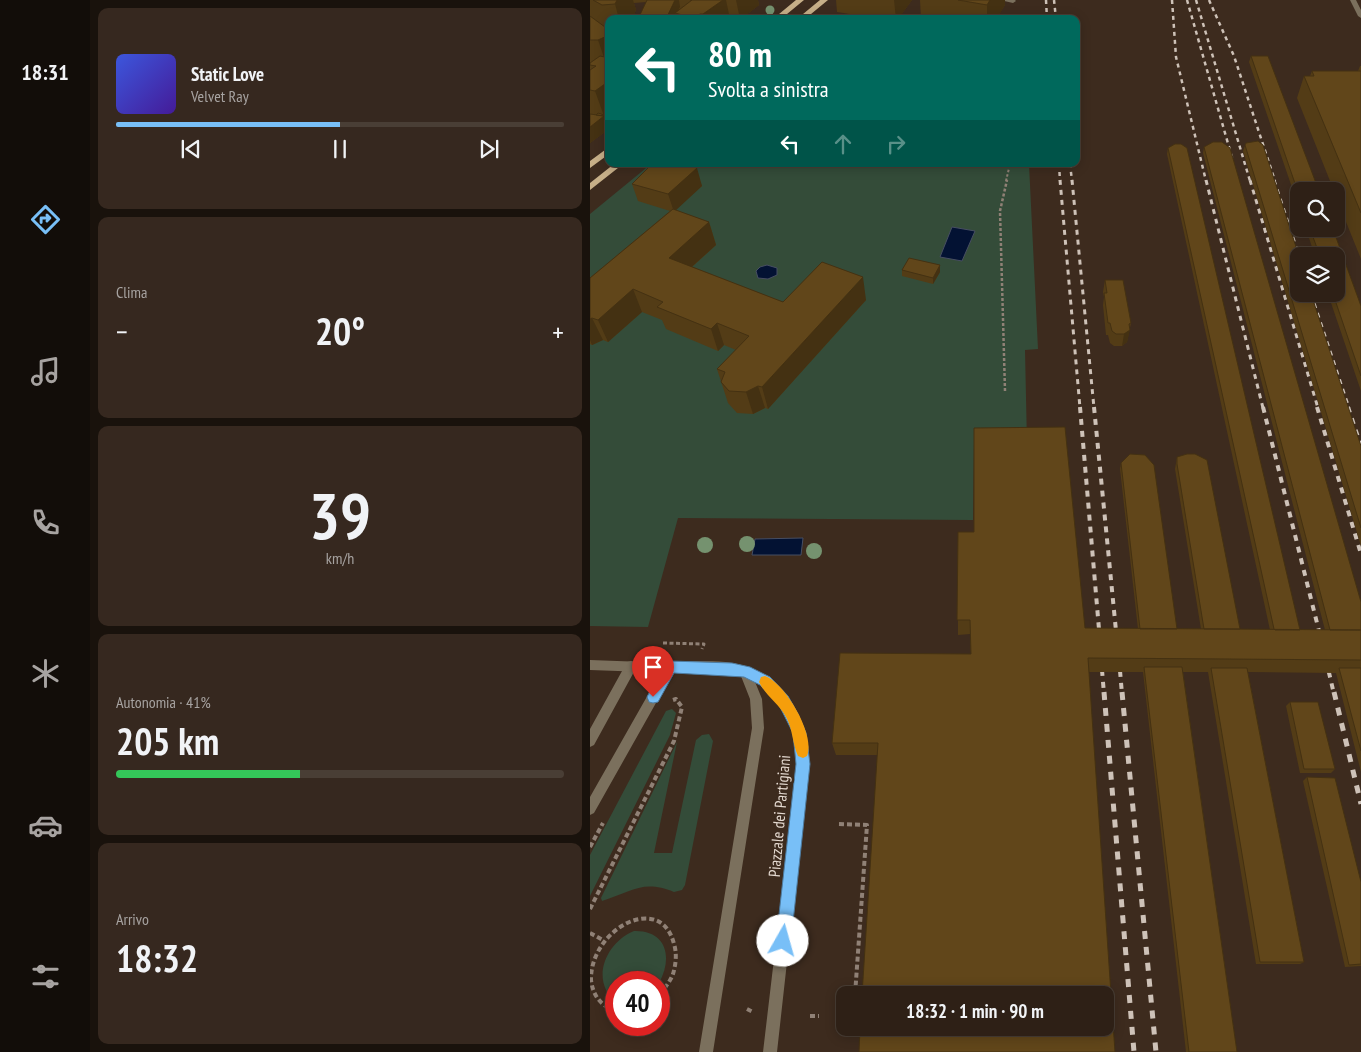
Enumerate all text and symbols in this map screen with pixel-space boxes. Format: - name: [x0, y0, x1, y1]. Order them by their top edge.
- text: 80 m: [708, 31, 772, 77]
- icon: left: [625, 35, 690, 100]
- text: 18:31: [21, 58, 69, 86]
- text: Static Love: [191, 62, 264, 86]
- text: Svolta a sinistra: [708, 75, 829, 103]
- text: Velvet Ray: [191, 86, 249, 106]
- icon: left: [776, 130, 804, 158]
- icon: ahead: [829, 130, 857, 158]
- icon: right: [882, 130, 910, 158]
- icon: previous: [177, 135, 205, 163]
- icon: pause: [326, 135, 354, 163]
- icon: next: [475, 135, 503, 163]
- map controls: [1290, 182, 1345, 302]
- button: search: [1290, 182, 1345, 237]
- icon: directions: [28, 202, 63, 237]
- button: layers: [1290, 247, 1345, 302]
- text: Clima: [116, 282, 147, 302]
- text: 20°: [315, 306, 365, 355]
- text: −: [116, 313, 128, 350]
- text: +: [552, 313, 564, 350]
- icon: music: [28, 354, 63, 389]
- text: 39: [309, 473, 371, 557]
- icon: phone: [28, 505, 63, 540]
- text: km/h: [326, 548, 354, 568]
- pin: [632, 646, 674, 697]
- icon: arrive: [639, 653, 667, 681]
- icon: climate: [28, 656, 63, 691]
- text: Autonomia · 41%: [116, 692, 211, 712]
- text: 205 km: [116, 716, 219, 765]
- street label: Piazzale dei Partigiani: [764, 754, 794, 878]
- icon: car: [28, 808, 63, 843]
- text: Arrivo: [116, 909, 149, 929]
- position arrow: [756, 914, 808, 966]
- text: 18:32: [116, 933, 198, 982]
- icon: filters: [28, 959, 63, 994]
- speed limit sign: 40: [605, 971, 670, 1036]
- text: 18:32 · 1 min · 90 m: [906, 999, 1044, 1023]

